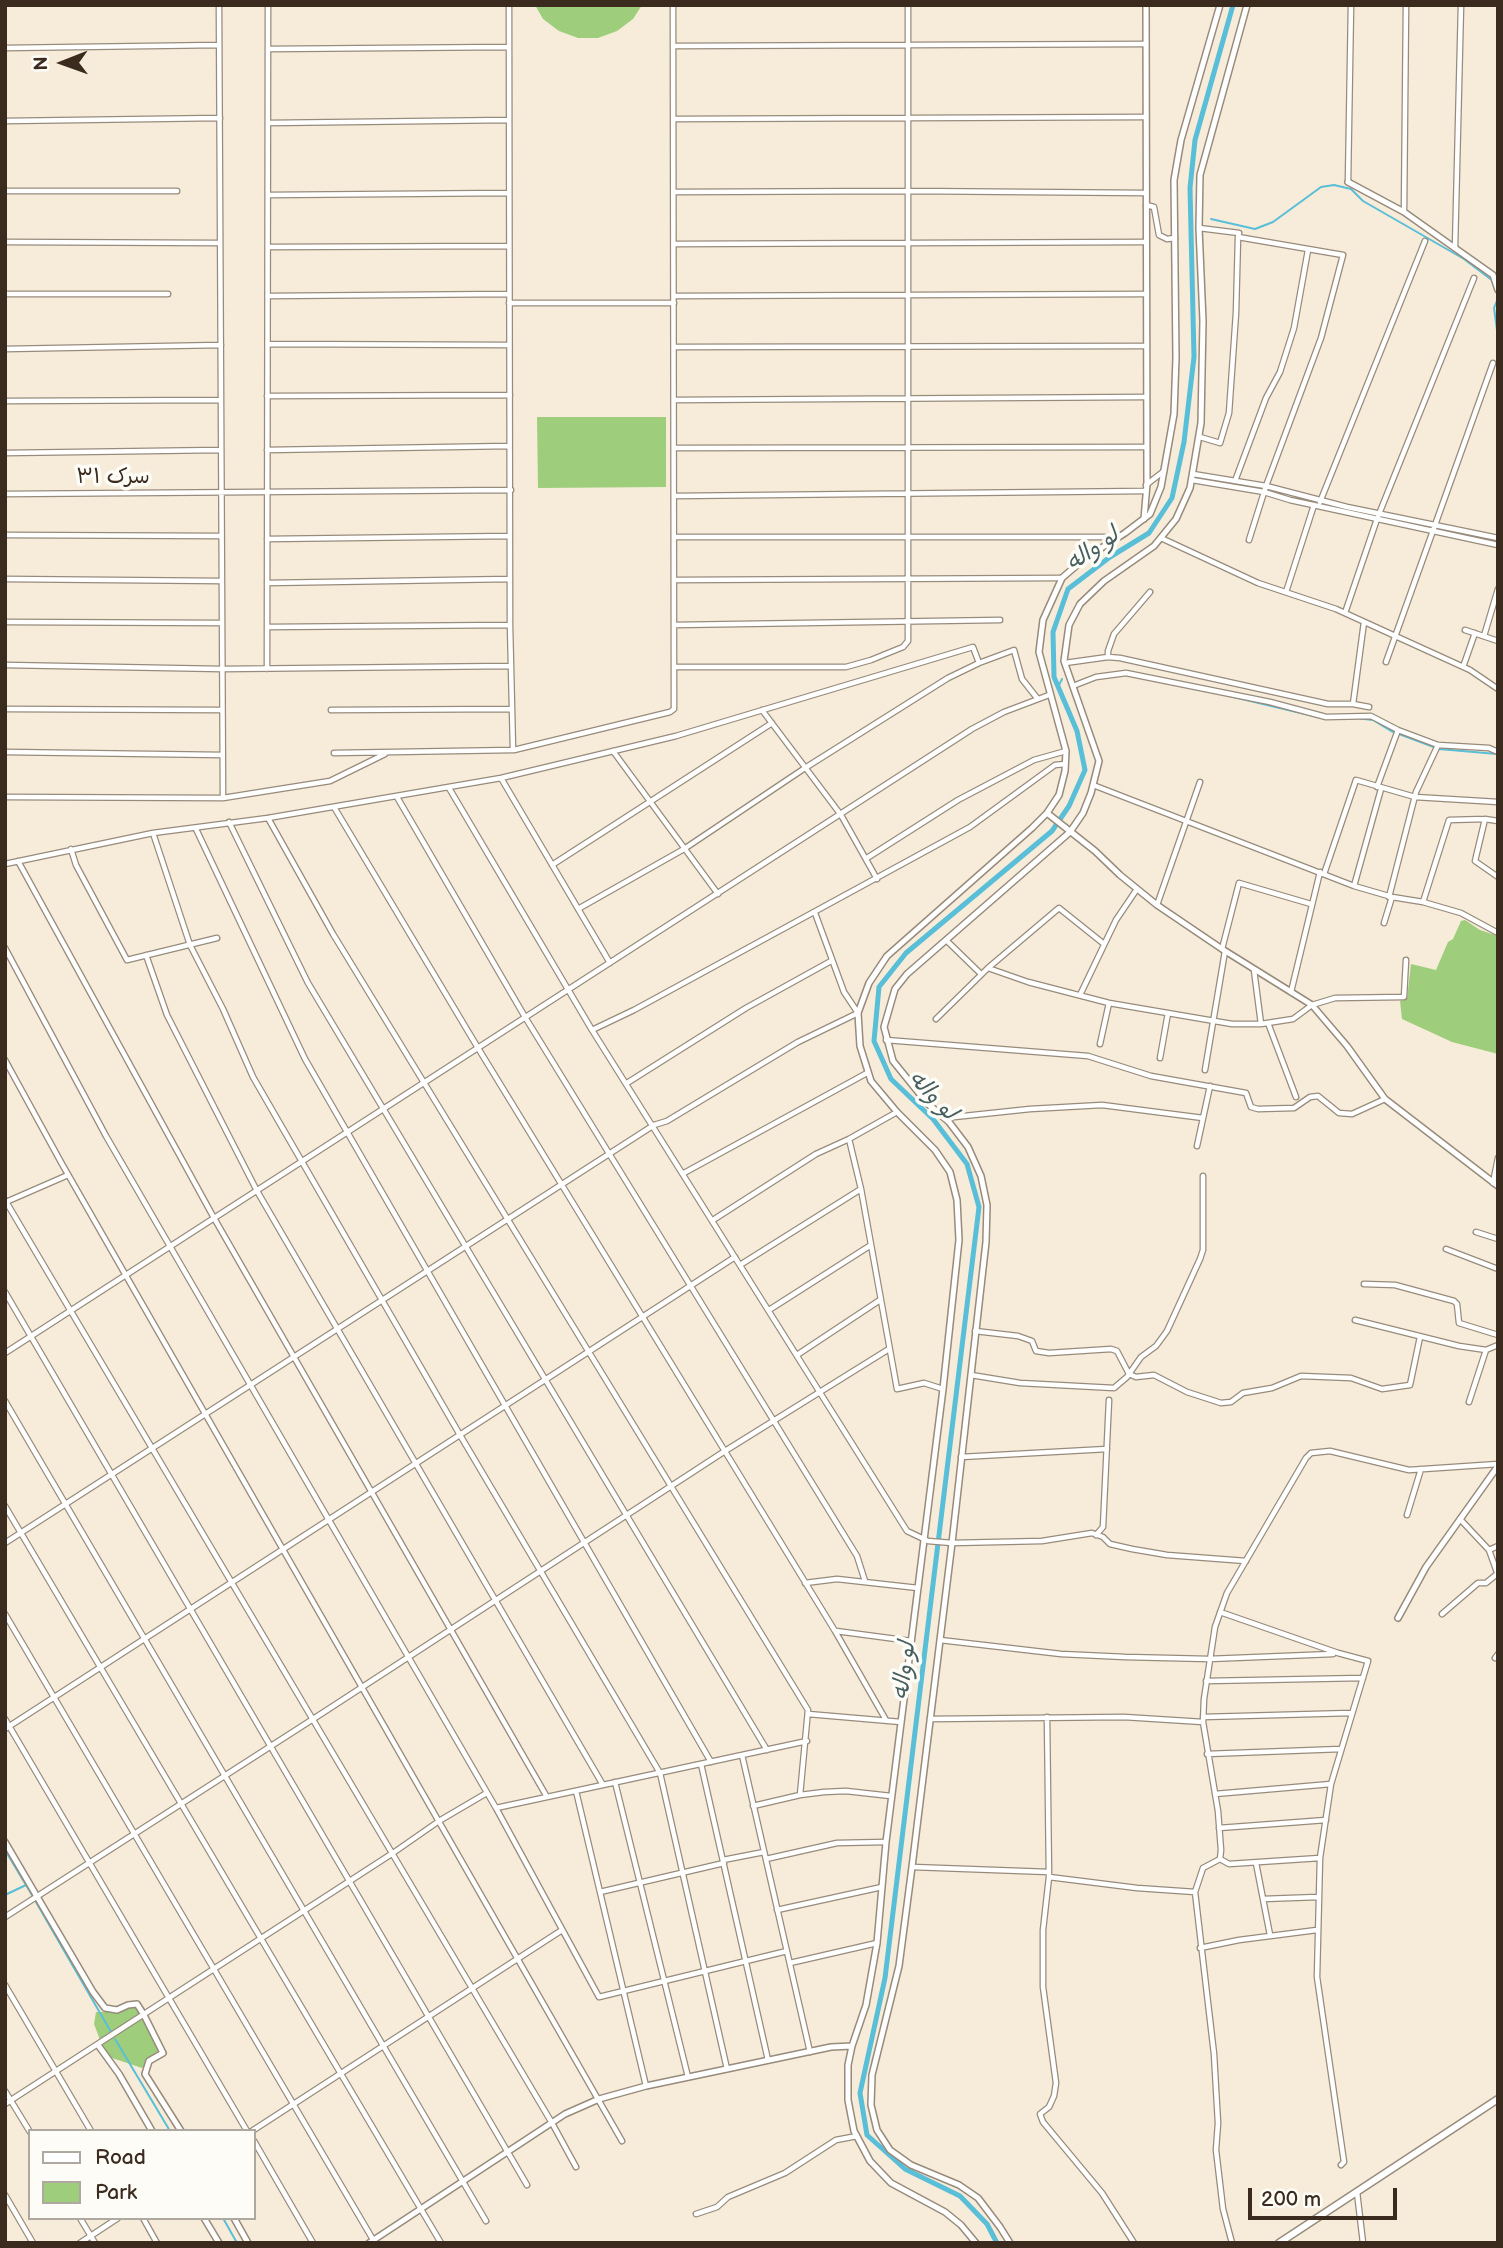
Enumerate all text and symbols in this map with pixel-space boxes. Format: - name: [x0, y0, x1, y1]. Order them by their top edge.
- north arrow: [28, 28, 98, 98]
- text: N: [30, 56, 53, 71]
- street label: سرک ۳۱: [76, 465, 150, 491]
- water label: لو واله: [1061, 522, 1125, 578]
- water label: لو واله: [902, 1066, 962, 1126]
- water label: لو واله: [888, 1641, 922, 1701]
- legend: [28, 2129, 256, 2220]
- text: Road: [95, 2145, 146, 2170]
- scale bar: [1251, 2174, 1400, 2218]
- text: Park: [95, 2180, 137, 2205]
- text: 200 m: [1261, 2187, 1321, 2212]

